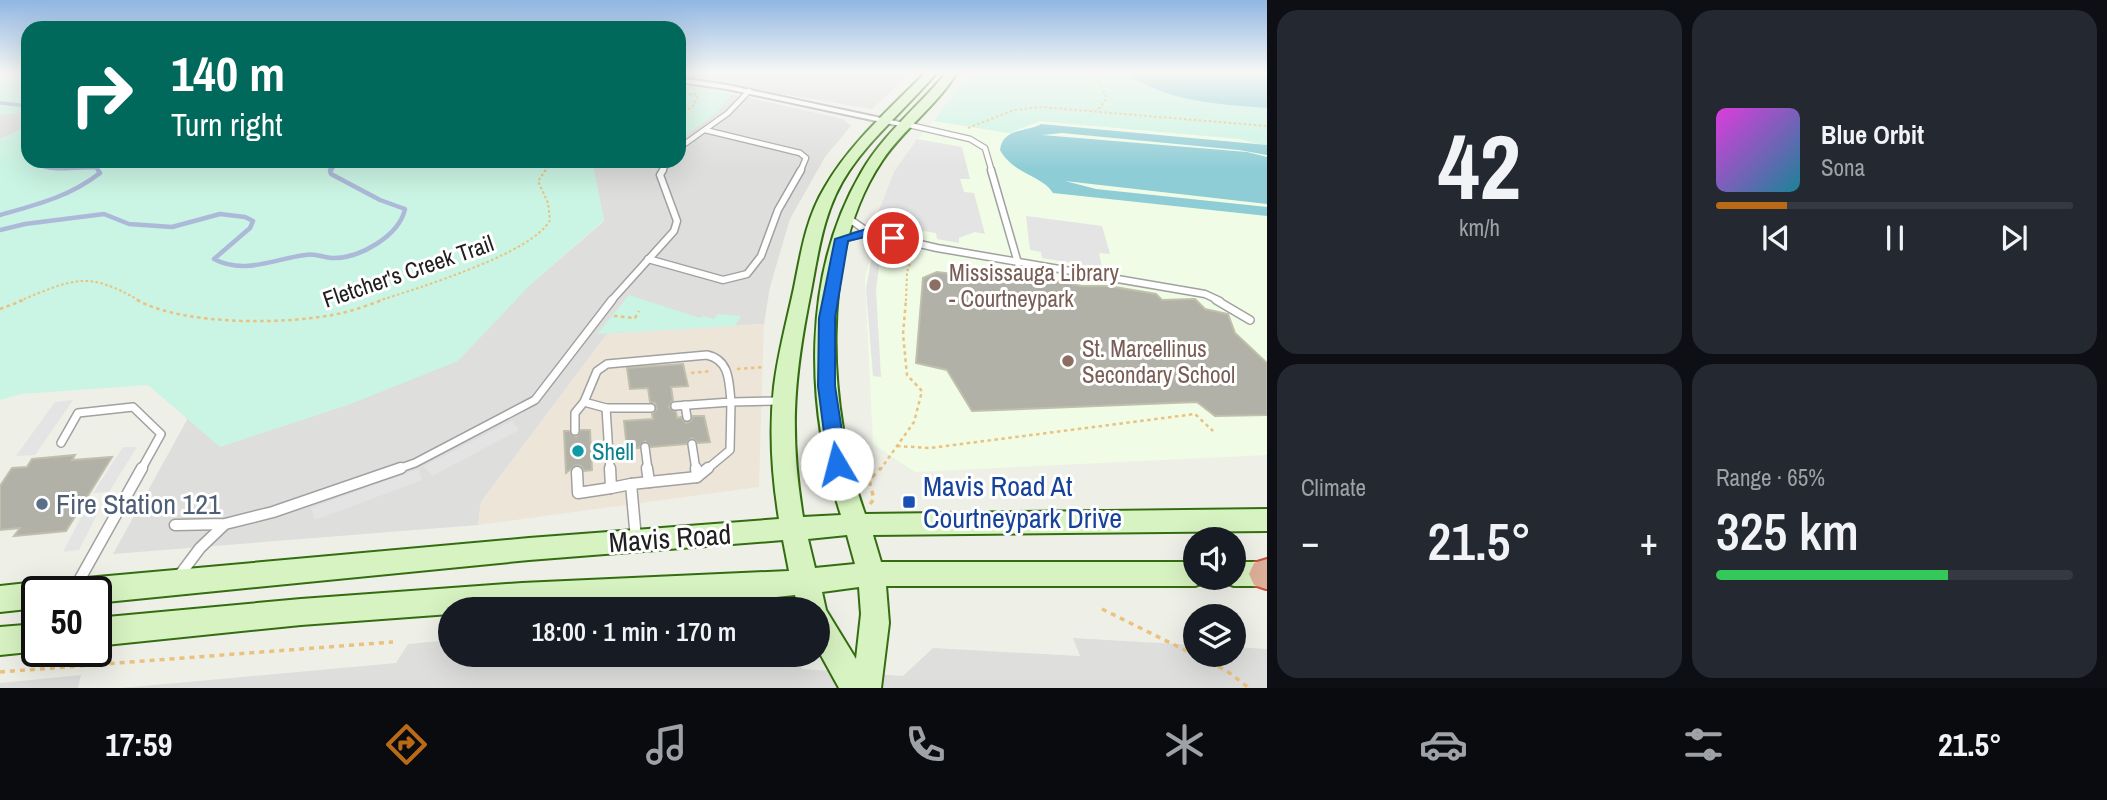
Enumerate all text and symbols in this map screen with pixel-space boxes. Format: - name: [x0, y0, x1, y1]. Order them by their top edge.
- text: 140 m: [171, 40, 285, 106]
- icon: right: [56, 49, 147, 140]
- text: Turn right: [171, 103, 283, 146]
- text: 42: [1438, 105, 1521, 227]
- text: Blue Orbit: [1821, 117, 1924, 152]
- text: Sona: [1821, 152, 1865, 183]
- pin: [863, 208, 923, 268]
- text: km/h: [1459, 212, 1500, 243]
- icon: arrive: [874, 219, 912, 257]
- icon: previous: [1757, 219, 1795, 257]
- icon: pause: [1876, 219, 1914, 257]
- icon: next: [1995, 219, 2033, 257]
- street label: Fletcher's Creek Trail: [318, 227, 498, 315]
- place label: Mississauga Library - Courtneypark: [949, 257, 1119, 314]
- marker: Mississauga Library - Courtneypark: [927, 277, 943, 293]
- place label: St. Marcellinus Secondary School: [1082, 333, 1235, 390]
- marker: St. Marcellinus Secondary School: [1060, 353, 1076, 369]
- position arrow: [800, 427, 874, 501]
- place label: Shell: [592, 436, 634, 467]
- marker: Shell: [570, 443, 586, 459]
- text: Range · 65%: [1716, 462, 1825, 493]
- place label: Mavis Road At Courtneypark Drive: [923, 467, 1122, 537]
- text: Climate: [1301, 472, 1366, 503]
- place label: Fire Station 121: [56, 485, 221, 523]
- marker: Mavis Road At Courtneypark Drive: [901, 494, 917, 510]
- marker: Fire Station 121: [34, 496, 50, 512]
- text: 325 km: [1716, 496, 1859, 566]
- text: 21.5°: [1428, 506, 1531, 576]
- street label: Mavis Road: [608, 515, 732, 561]
- text: −: [1301, 516, 1319, 567]
- text: +: [1640, 516, 1658, 567]
- map controls: [1183, 527, 1246, 667]
- button: sound: [1183, 527, 1246, 590]
- speed limit sign: 50: [21, 576, 112, 667]
- button: layers: [1183, 604, 1246, 667]
- text: 18:00 · 1 min · 170 m: [532, 614, 736, 649]
- icon: directions: [382, 720, 431, 769]
- icon: music: [642, 720, 691, 769]
- icon: phone: [901, 720, 950, 769]
- icon: climate: [1160, 720, 1209, 769]
- icon: car: [1419, 720, 1468, 769]
- icon: filters: [1679, 720, 1728, 769]
- text: 17:59: [105, 723, 172, 766]
- text: 21.5°: [1938, 723, 2002, 766]

